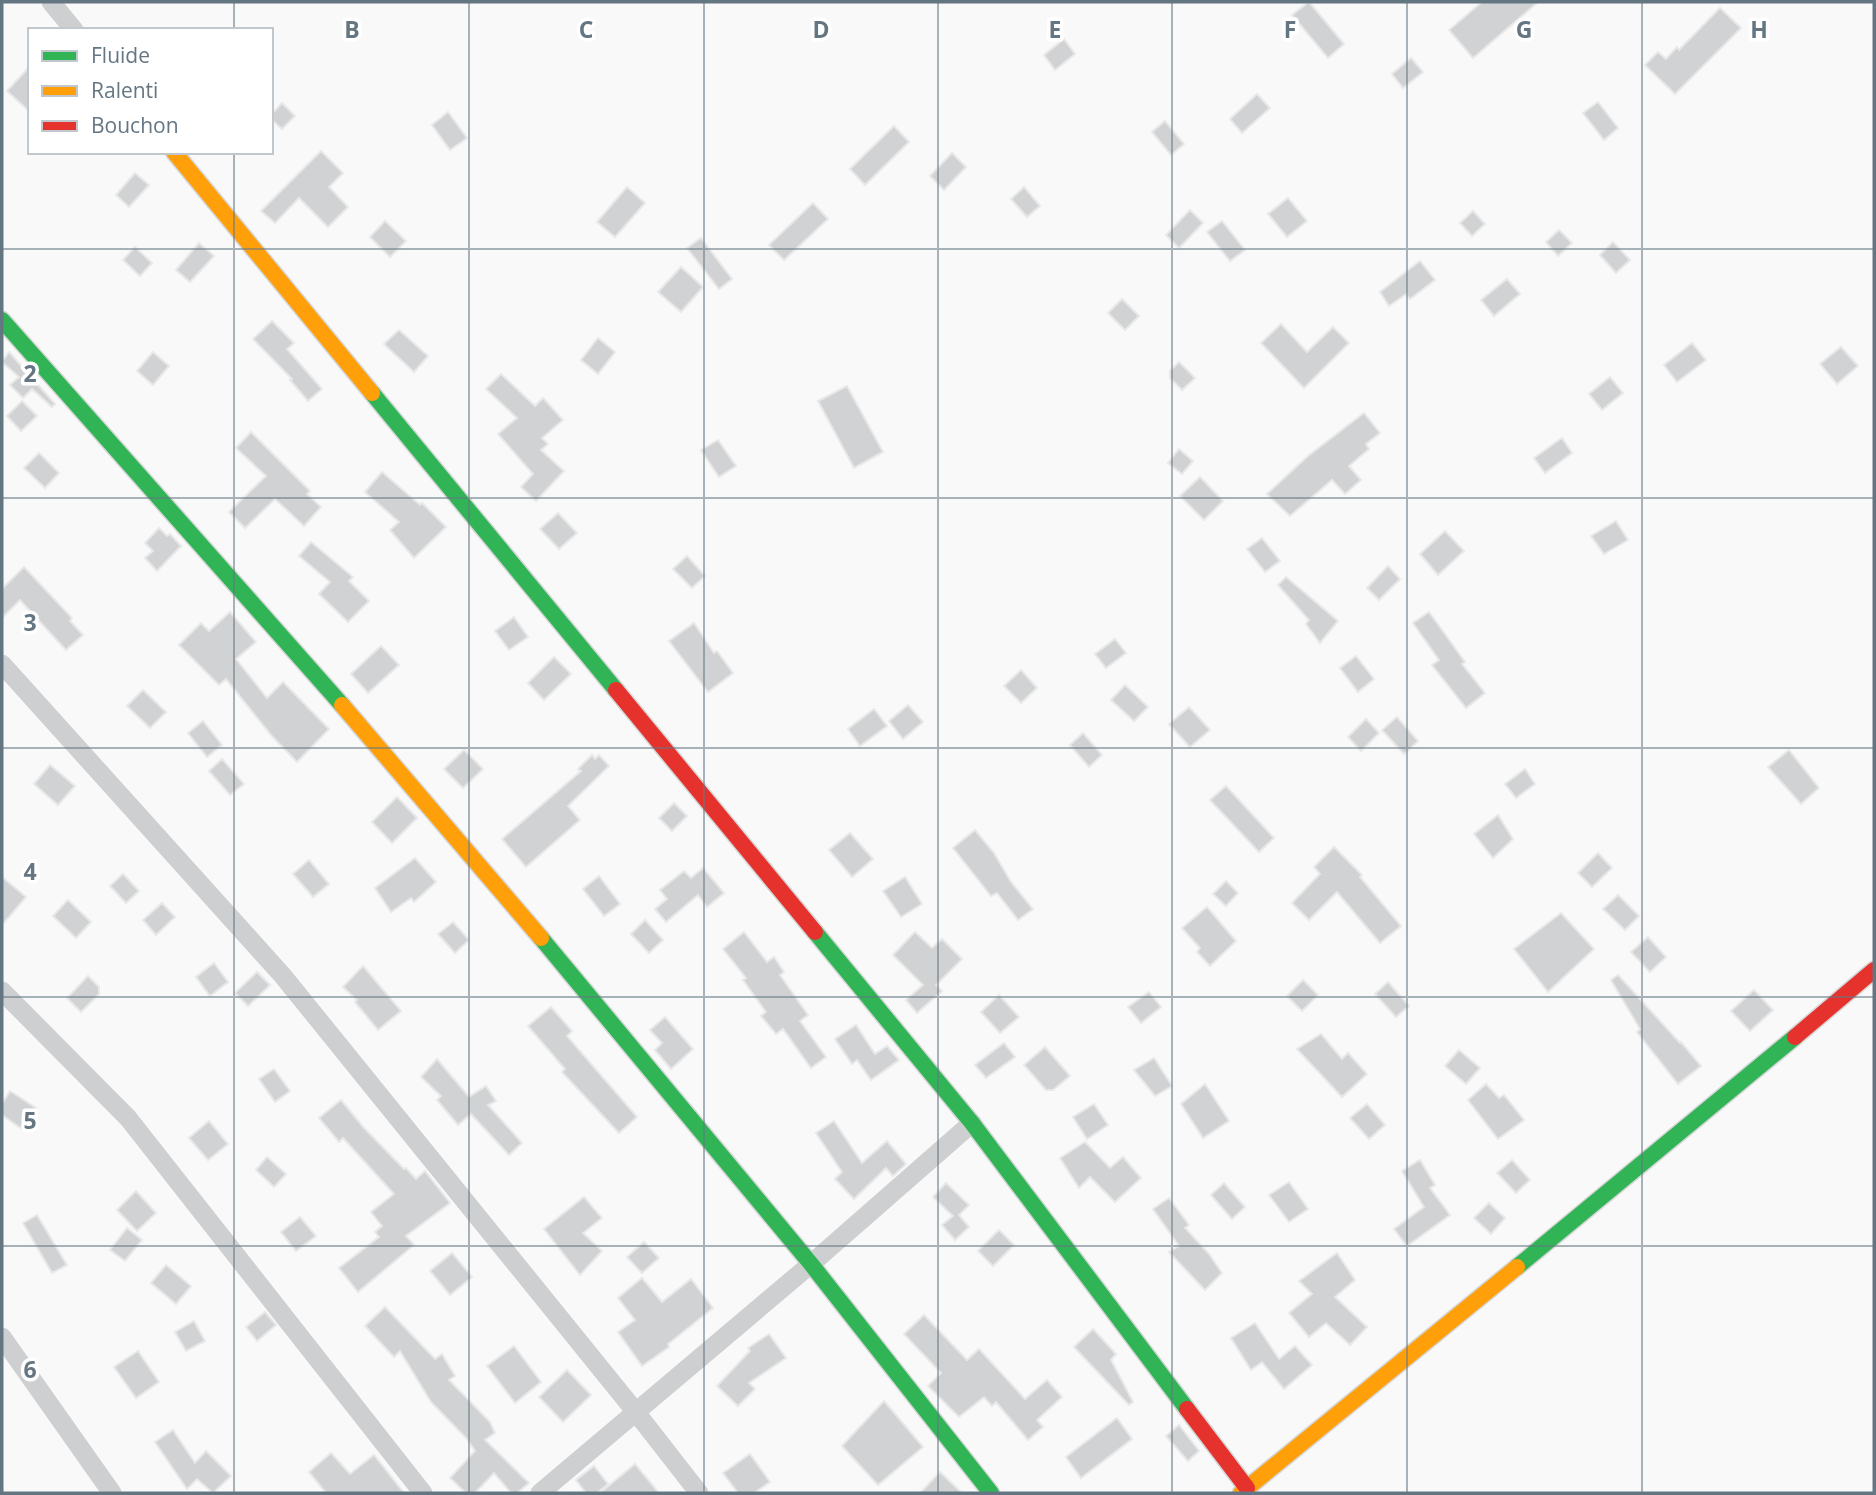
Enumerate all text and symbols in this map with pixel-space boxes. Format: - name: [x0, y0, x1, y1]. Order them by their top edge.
- text: B: [344, 13, 360, 45]
- text: C: [579, 13, 593, 45]
- text: D: [812, 13, 830, 45]
- text: E: [1049, 13, 1061, 45]
- text: F: [1284, 13, 1296, 45]
- text: G: [1516, 13, 1532, 45]
- text: H: [1750, 13, 1768, 45]
- legend: [28, 28, 273, 154]
- text: Fluide: [91, 41, 150, 69]
- text: Ralenti: [91, 76, 158, 104]
- text: Bouchon: [91, 111, 179, 139]
- text: 2: [23, 357, 37, 389]
- text: 3: [23, 606, 37, 638]
- text: 4: [23, 855, 37, 887]
- text: 5: [23, 1104, 37, 1136]
- text: 6: [23, 1353, 37, 1385]

